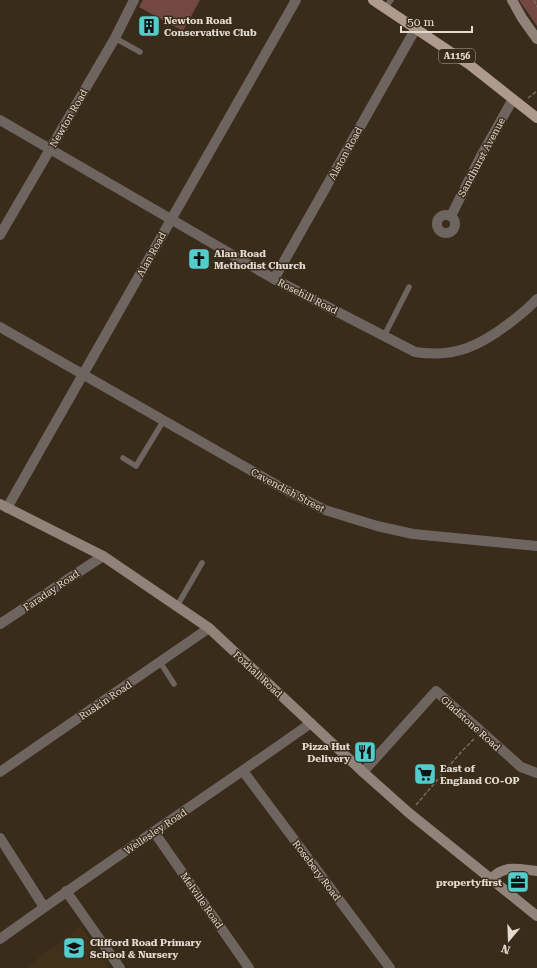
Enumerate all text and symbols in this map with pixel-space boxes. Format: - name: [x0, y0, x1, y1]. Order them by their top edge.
- scale bar: [401, 8, 472, 34]
- building icon: Newton Road Conservative Club: [136, 13, 162, 39]
- place label: Newton Road Conservative Club: [164, 15, 257, 38]
- text: 50 m: [407, 15, 434, 29]
- road number: A1156: [439, 49, 475, 63]
- street label: Newton Road: [47, 87, 90, 149]
- street label: Sandhurst Avenue: [456, 115, 507, 199]
- street label: Alston Road: [326, 125, 365, 181]
- street label: Alan Road: [135, 230, 168, 278]
- church icon: Alan Road Methodist Church: [186, 246, 212, 272]
- place label: Alan Road Methodist Church: [214, 248, 306, 271]
- street label: Rosehill Road: [276, 277, 340, 317]
- street label: Cavendish Street: [249, 466, 327, 515]
- street label: Faraday Road: [21, 567, 82, 613]
- street label: Foxhall Road: [231, 649, 285, 700]
- street label: Ruskin Road: [77, 679, 134, 722]
- street label: Gladstone Road: [439, 694, 503, 753]
- restaurant icon: Pizza Hut Delivery: [352, 739, 378, 765]
- place label: Pizza Hut Delivery: [302, 741, 350, 764]
- supermarket icon: East of England CO-OP: [412, 761, 438, 787]
- place label: East of England CO-OP: [440, 763, 519, 786]
- street label: Wellesley Road: [122, 806, 189, 856]
- street label: Rosebery Road: [290, 838, 343, 903]
- office icon: propertyfirst: [505, 869, 531, 895]
- street label: Melville Road: [178, 870, 225, 931]
- place label: propertyfirst: [436, 877, 502, 888]
- north arrow: [489, 920, 529, 960]
- school or university icon: Clifford Road Primary School & Nursery: [61, 935, 87, 961]
- place label: Clifford Road Primary School & Nursery: [90, 937, 201, 960]
- text: N: [499, 941, 512, 957]

